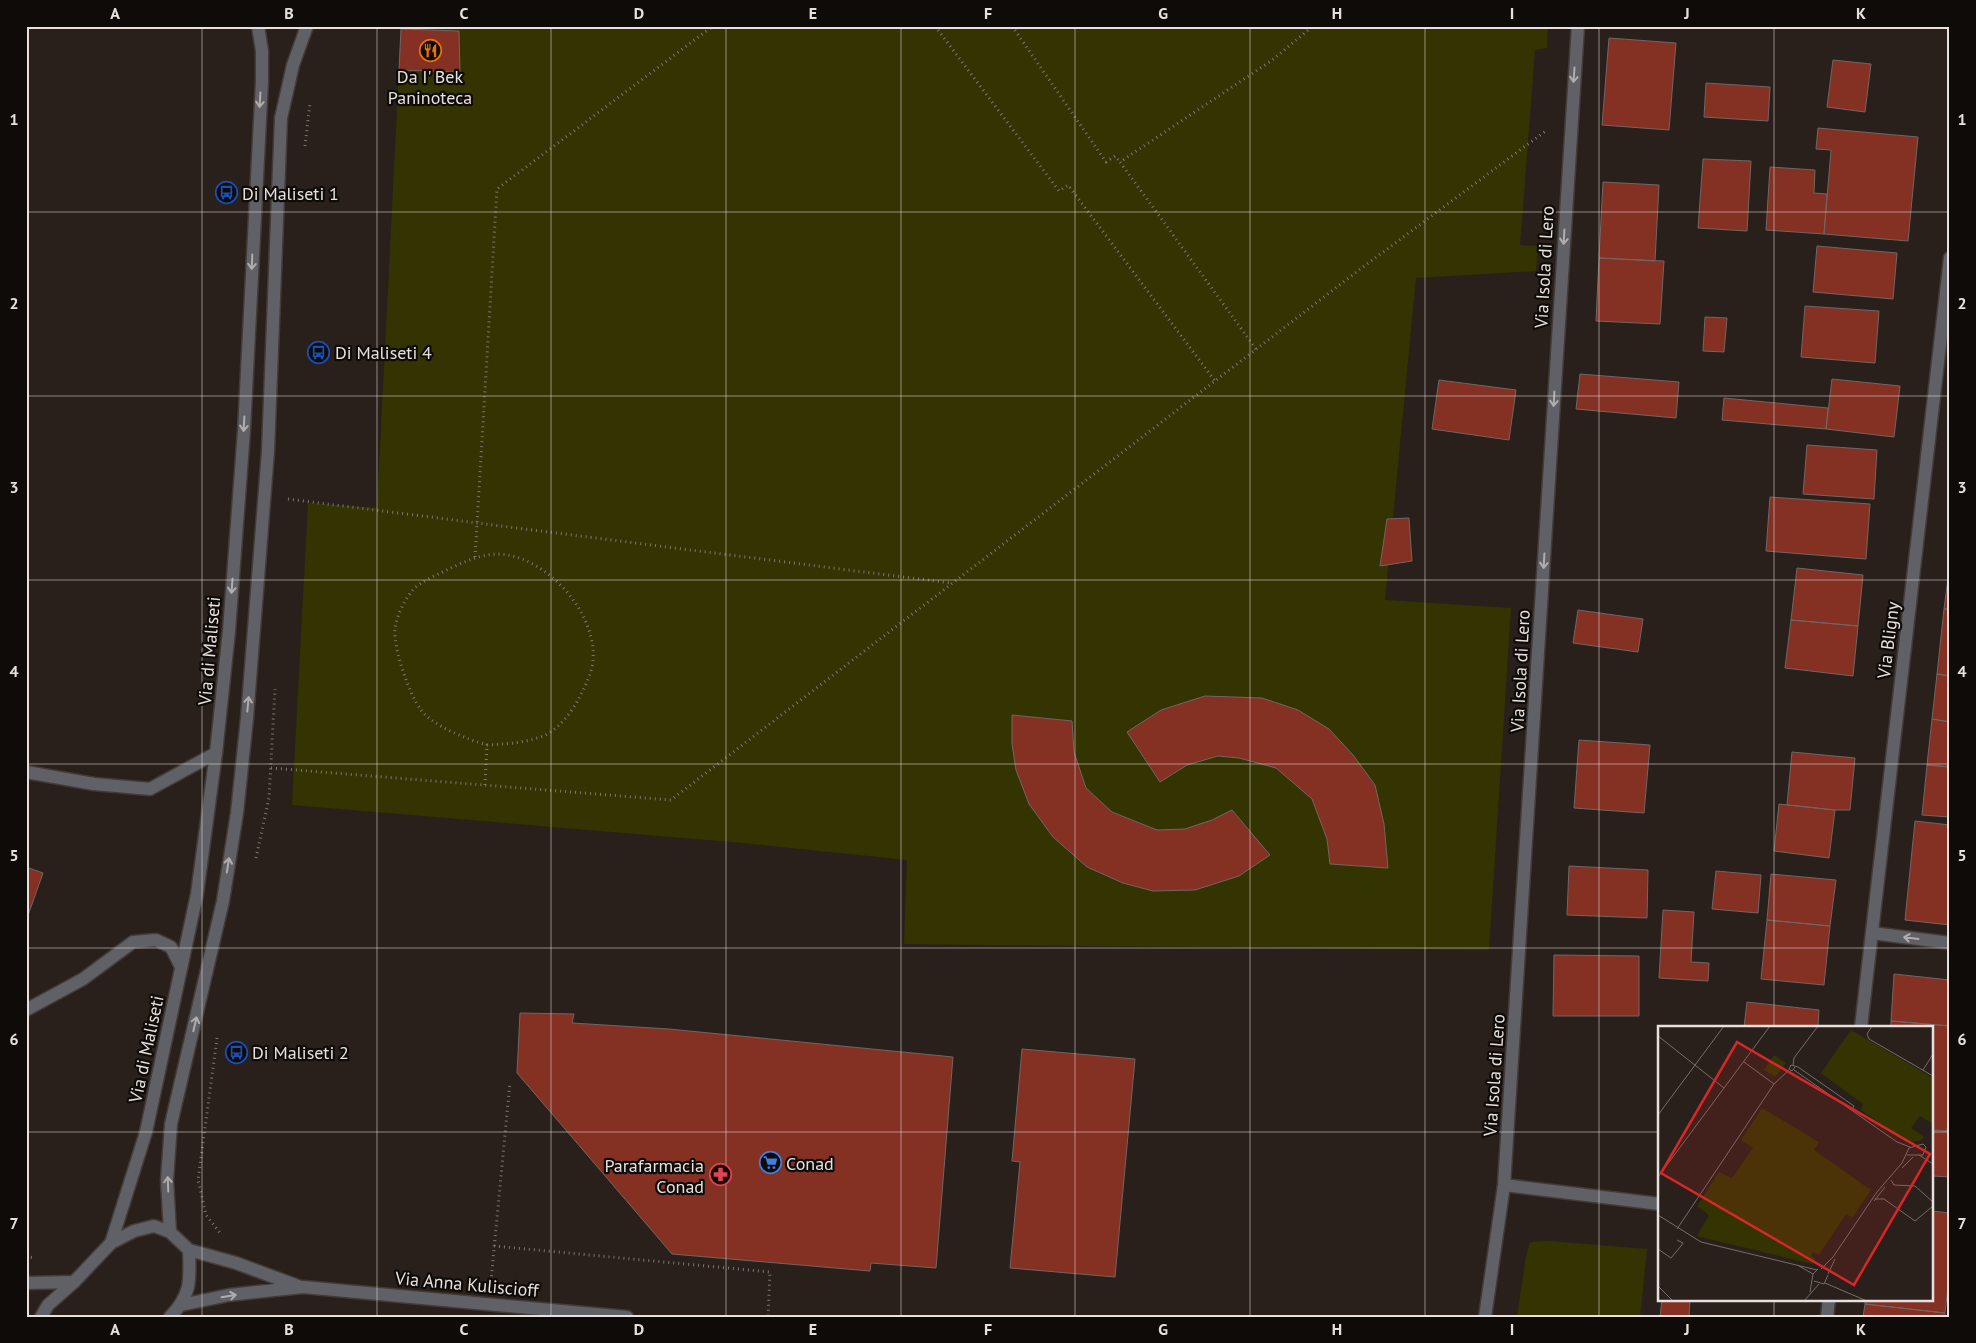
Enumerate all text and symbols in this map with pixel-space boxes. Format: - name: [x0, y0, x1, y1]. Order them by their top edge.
- text: A: [110, 3, 120, 23]
- text: B: [284, 3, 294, 23]
- text: C: [460, 3, 469, 23]
- text: D: [634, 3, 644, 23]
- text: E: [809, 3, 817, 23]
- text: F: [984, 3, 992, 23]
- text: G: [1158, 3, 1168, 23]
- text: H: [1332, 3, 1342, 23]
- text: I: [1510, 3, 1514, 23]
- text: J: [1683, 3, 1690, 23]
- text: K: [1856, 3, 1866, 23]
- restaurant icon: Da I' Bek Paninoteca: [418, 39, 442, 63]
- place label: Da I' Bek Paninoteca: [388, 65, 472, 109]
- one-way arrow: [1570, 67, 1579, 83]
- one-way arrow: [256, 91, 265, 107]
- text: 1: [9, 109, 19, 129]
- text: 1: [1957, 109, 1967, 129]
- bus stop icon: Di Maliseti 1: [214, 181, 238, 205]
- place label: Di Maliseti 1: [242, 182, 339, 205]
- street label: Via Isola di Lero: [1529, 205, 1559, 330]
- one-way arrow: [1559, 229, 1568, 245]
- one-way arrow: [247, 254, 257, 270]
- text: 2: [9, 293, 19, 313]
- text: 2: [1957, 293, 1967, 313]
- bus stop icon: Di Maliseti 4: [307, 340, 331, 364]
- place label: Di Maliseti 4: [335, 341, 432, 364]
- one-way arrow: [1549, 391, 1558, 407]
- one-way arrow: [240, 416, 249, 432]
- text: 3: [9, 477, 19, 497]
- text: 3: [1957, 477, 1967, 497]
- one-way arrow: [1539, 553, 1548, 569]
- one-way arrow: [228, 578, 237, 594]
- street label: Via di Maliseti: [193, 596, 225, 707]
- street label: Via Bligny: [1872, 600, 1904, 681]
- street label: Via Isola di Lero: [1505, 609, 1535, 734]
- text: 4: [9, 661, 19, 681]
- text: 4: [1957, 661, 1967, 681]
- one-way arrow: [243, 696, 252, 712]
- text: 5: [9, 845, 19, 865]
- text: 5: [1957, 845, 1967, 865]
- one-way arrow: [224, 858, 234, 874]
- one-way arrow: [1903, 933, 1919, 943]
- street label: Via di Maliseti: [123, 993, 169, 1106]
- street label: Via Isola di Lero: [1478, 1013, 1510, 1138]
- one-way arrow: [191, 1017, 200, 1033]
- inset map: [1658, 1026, 1934, 1300]
- text: 6: [9, 1029, 19, 1049]
- text: 6: [1957, 1029, 1967, 1049]
- bus stop icon: Di Maliseti 2: [224, 1040, 248, 1064]
- place label: Di Maliseti 2: [252, 1041, 349, 1064]
- supermarket icon: Conad: [758, 1151, 782, 1175]
- place label: Conad: [786, 1152, 834, 1175]
- place label: Parafarmacia Conad: [604, 1154, 704, 1198]
- pharmacy icon: Parafarmacia Conad: [708, 1163, 732, 1187]
- one-way arrow: [163, 1176, 173, 1192]
- text: 7: [9, 1213, 19, 1233]
- text: 7: [1957, 1213, 1967, 1233]
- street label: Via Anna Kuliscioff: [393, 1266, 541, 1302]
- one-way arrow: [220, 1291, 236, 1301]
- text: A: [110, 1319, 120, 1339]
- text: B: [284, 1319, 294, 1339]
- text: C: [460, 1319, 469, 1339]
- text: D: [634, 1319, 644, 1339]
- text: E: [809, 1319, 817, 1339]
- text: F: [984, 1319, 992, 1339]
- text: G: [1158, 1319, 1168, 1339]
- text: H: [1332, 1319, 1342, 1339]
- text: I: [1510, 1319, 1514, 1339]
- text: J: [1683, 1319, 1690, 1339]
- text: K: [1856, 1319, 1866, 1339]

